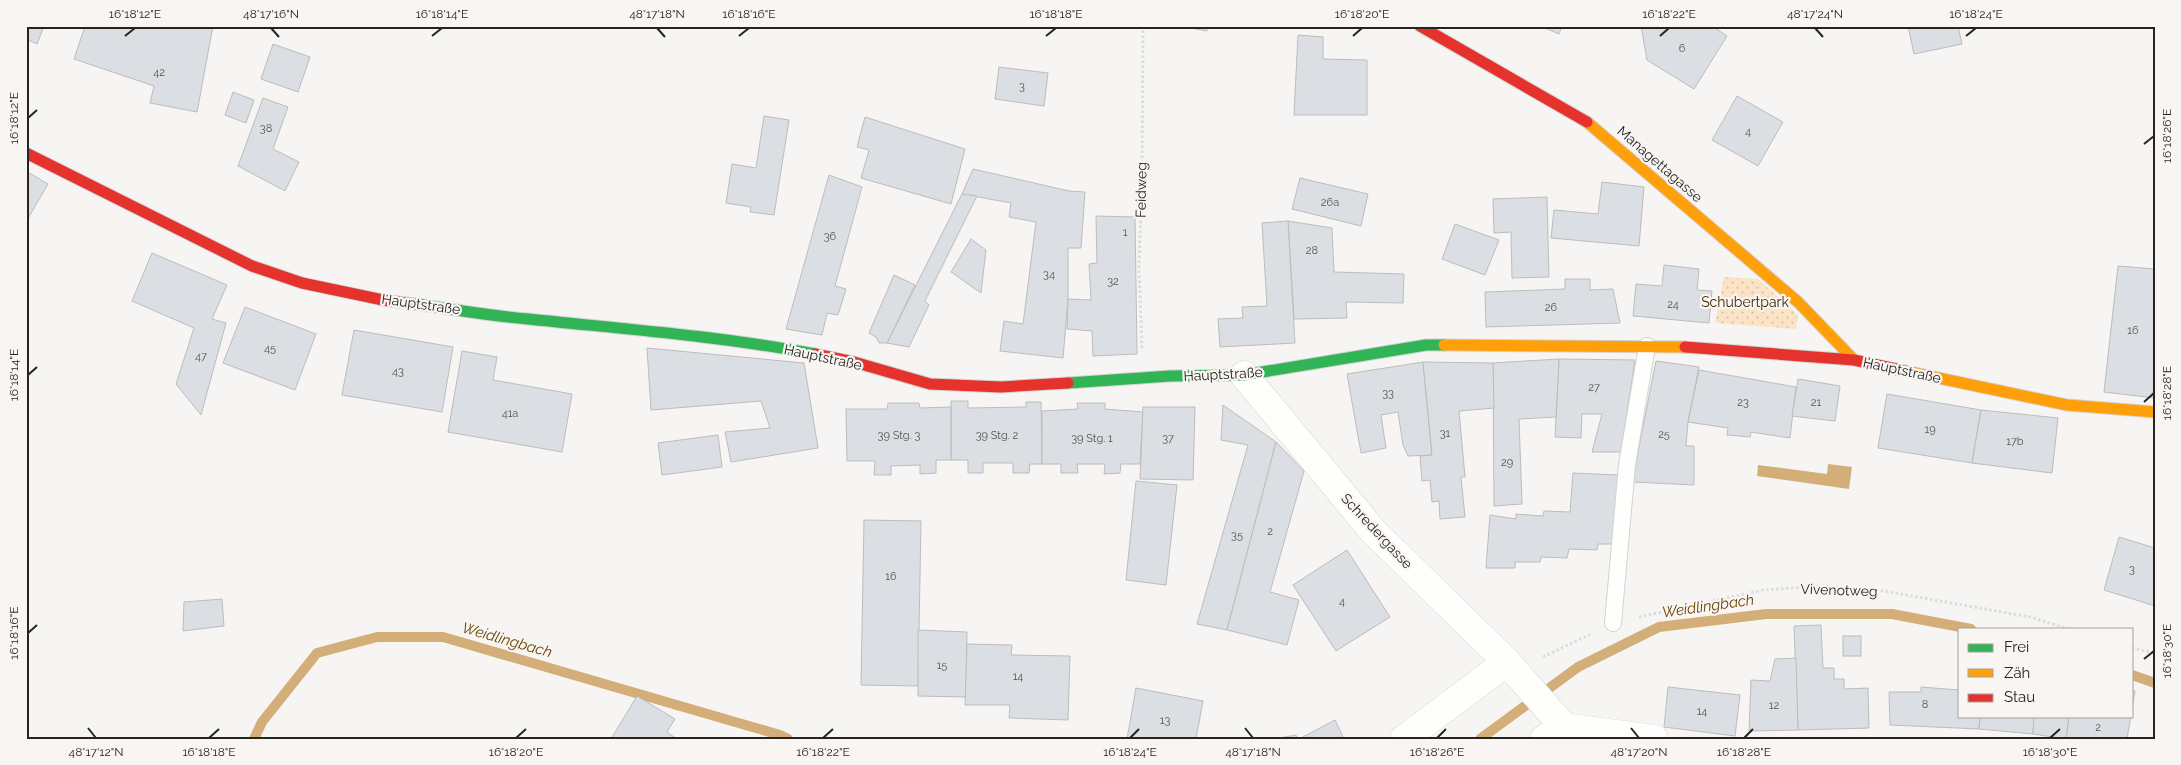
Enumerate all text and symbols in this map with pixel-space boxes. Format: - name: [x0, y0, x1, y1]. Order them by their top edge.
- text: 16°18'12"E: [109, 7, 161, 21]
- text: 48°17'16"N: [243, 7, 299, 21]
- text: 16°18'14"E: [416, 7, 468, 21]
- text: 48°17'18"N: [629, 7, 685, 21]
- text: 16°18'16"E: [722, 7, 776, 21]
- text: 16°18'18"E: [1029, 7, 1083, 21]
- text: 16°18'20"E: [1335, 7, 1389, 21]
- text: 16°18'22"E: [1642, 7, 1696, 21]
- text: 48°17'24"N: [1787, 7, 1843, 21]
- text: 16°18'24"E: [1949, 7, 2003, 21]
- house number: 6: [1679, 42, 1686, 55]
- house number: 42: [153, 66, 165, 79]
- house number: 3: [1019, 80, 1025, 93]
- text: 16°18'12"E: [7, 92, 21, 144]
- text: 16°18'26"E: [2160, 109, 2174, 163]
- house number: 38: [260, 122, 272, 135]
- street label: Managettagasse: [1614, 123, 1706, 205]
- house number: 4: [1745, 125, 1751, 138]
- street label: Feidweg: [1133, 162, 1149, 218]
- house number: 26a: [1321, 196, 1339, 209]
- house number: 1: [1123, 226, 1128, 239]
- house number: 36: [824, 230, 837, 243]
- house number: 28: [1306, 244, 1318, 257]
- house number: 34: [1043, 268, 1055, 281]
- house number: 32: [1107, 275, 1119, 288]
- street label: Hauptstraße: [381, 291, 461, 317]
- park label: Schubertpark: [1701, 294, 1789, 310]
- house number: 24: [1667, 298, 1679, 311]
- house number: 26: [1545, 301, 1558, 314]
- house number: 16: [2127, 324, 2139, 337]
- street label: Hauptstraße: [783, 341, 863, 373]
- house number: 45: [264, 342, 276, 355]
- text: 16°18'14"E: [7, 349, 21, 401]
- house number: 47: [195, 350, 207, 363]
- street label: Hauptstraße: [1862, 354, 1942, 386]
- street label: Hauptstraße: [1183, 364, 1263, 384]
- house number: 43: [392, 365, 404, 378]
- text: 16°18'28"E: [2160, 366, 2174, 420]
- house number: 27: [1588, 381, 1600, 394]
- house number: 33: [1382, 387, 1394, 400]
- house number: 23: [1737, 396, 1749, 409]
- house number: 21: [1811, 396, 1822, 409]
- house number: 41a: [502, 407, 518, 420]
- house number: 19: [1924, 423, 1936, 436]
- house number: 31: [1440, 427, 1451, 440]
- house number: 25: [1658, 428, 1670, 441]
- house number: 39 Stg. 3: [878, 429, 921, 442]
- house number: 39 Stg. 2: [976, 429, 1019, 442]
- house number: 39 Stg. 1: [1071, 432, 1113, 445]
- house number: 37: [1162, 432, 1174, 445]
- house number: 17b: [2006, 435, 2024, 448]
- house number: 29: [1501, 456, 1513, 469]
- street label: Schredergasse: [1338, 490, 1416, 572]
- house number: 2: [1267, 525, 1273, 538]
- house number: 35: [1231, 529, 1243, 542]
- house number: 3: [2129, 563, 2135, 576]
- house number: 16: [885, 570, 897, 583]
- street label: Vivenotweg: [1800, 581, 1878, 599]
- water label: Weidlingbach: [1661, 591, 1755, 621]
- house number: 4: [1339, 595, 1345, 608]
- text: 16°18'16"E: [7, 606, 21, 660]
- water label: Weidlingbach: [460, 619, 554, 661]
- text: 16°18'30"E: [2160, 624, 2174, 678]
- legend: [1958, 628, 2134, 718]
- text: Frei: [2004, 638, 2029, 656]
- house number: 15: [937, 659, 947, 672]
- text: Zäh: [2004, 664, 2030, 682]
- house number: 14: [1013, 670, 1023, 683]
- text: Stau: [2004, 688, 2035, 706]
- house number: 8: [1922, 698, 1928, 711]
- house number: 12: [1769, 699, 1779, 712]
- house number: 14: [1697, 705, 1707, 718]
- house number: 13: [1160, 714, 1170, 727]
- house number: 2: [2095, 721, 2101, 734]
- text: 48°17'12"N: [69, 745, 123, 759]
- text: 16°18'18"E: [182, 745, 236, 759]
- text: 16°18'20"E: [489, 745, 543, 759]
- text: 16°18'22"E: [796, 745, 850, 759]
- text: 16°18'24"E: [1103, 745, 1157, 759]
- text: 48°17'18"N: [1225, 745, 1281, 759]
- text: 16°18'26"E: [1410, 745, 1464, 759]
- text: 48°17'20"N: [1611, 745, 1667, 759]
- text: 16°18'28"E: [1717, 745, 1771, 759]
- text: 16°18'30"E: [2023, 745, 2077, 759]

